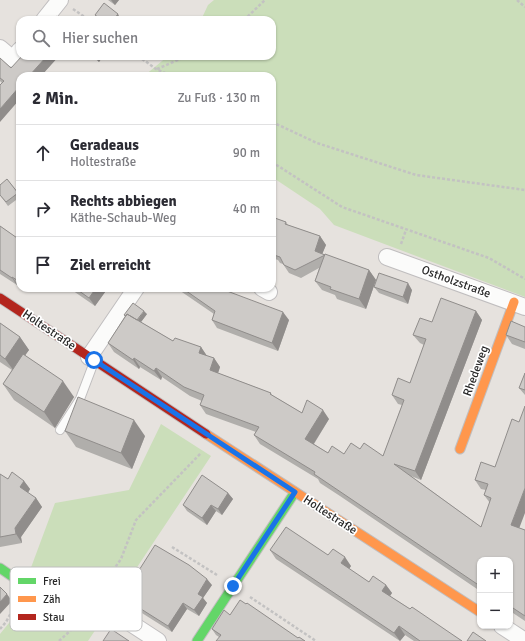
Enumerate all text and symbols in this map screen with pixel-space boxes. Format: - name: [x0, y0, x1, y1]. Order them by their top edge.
- search box: [16, 16, 276, 60]
- icon: search: [30, 27, 52, 49]
- text: Hier suchen: [62, 29, 138, 47]
- text: 2 Min.: [32, 88, 78, 109]
- text: Zu Fuß · 130 m: [177, 90, 260, 106]
- text: Geradeaus: [70, 136, 139, 154]
- icon: ahead: [32, 142, 54, 164]
- text: 90 m: [233, 145, 260, 161]
- text: Holtestraße: [70, 154, 136, 170]
- text: Rechts abbiegen: [70, 192, 177, 210]
- icon: right: [32, 198, 54, 220]
- text: 40 m: [233, 201, 260, 217]
- text: Käthe-Schaub-Weg: [70, 210, 176, 226]
- icon: arrive: [32, 254, 54, 276]
- text: Ziel erreicht: [70, 256, 151, 274]
- street label: Ostholzstraße: [419, 263, 493, 301]
- street label: Holtestraße: [19, 307, 79, 353]
- street label: Rhedeweg: [460, 344, 492, 398]
- route start: [85, 351, 103, 369]
- street label: Holtestraße: [300, 492, 360, 538]
- map controls: [477, 557, 513, 629]
- button: +: [477, 557, 513, 593]
- legend: [10, 567, 142, 631]
- text: Frei: [43, 575, 61, 588]
- route end: [224, 577, 242, 595]
- text: Zäh: [43, 593, 61, 606]
- button: −: [477, 593, 513, 629]
- text: Stau: [43, 611, 65, 624]

